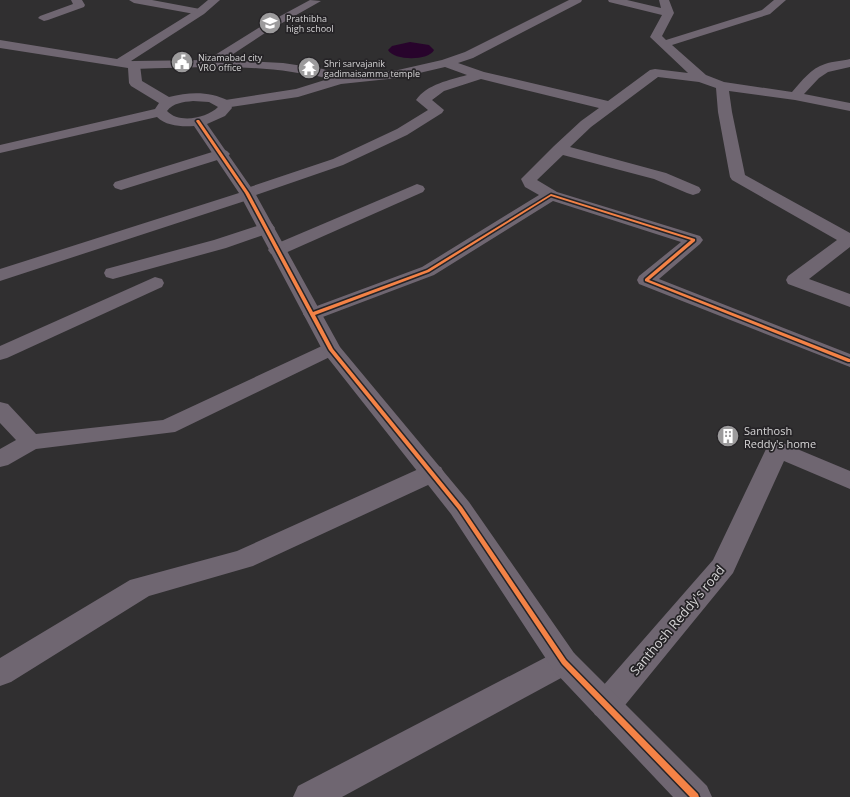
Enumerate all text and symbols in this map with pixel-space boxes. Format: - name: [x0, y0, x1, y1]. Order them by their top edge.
- school or university icon: Prathibha high school: [257, 10, 283, 36]
- place label: Prathibha high school: [286, 12, 334, 35]
- public building icon: Nizamabad city VRO office: [169, 49, 195, 75]
- place label: Nizamabad city VRO office: [198, 51, 263, 74]
- temple icon: Shri sarvajanik gadimaisamma temple: [296, 55, 322, 81]
- place label: Shri sarvajanik gadimaisamma temple: [324, 57, 420, 80]
- building icon: Santhosh Reddy's home: [715, 423, 741, 449]
- place label: Santhosh Reddy's home: [744, 423, 816, 451]
- street label: Santhosh Reddy's road: [626, 561, 728, 679]

